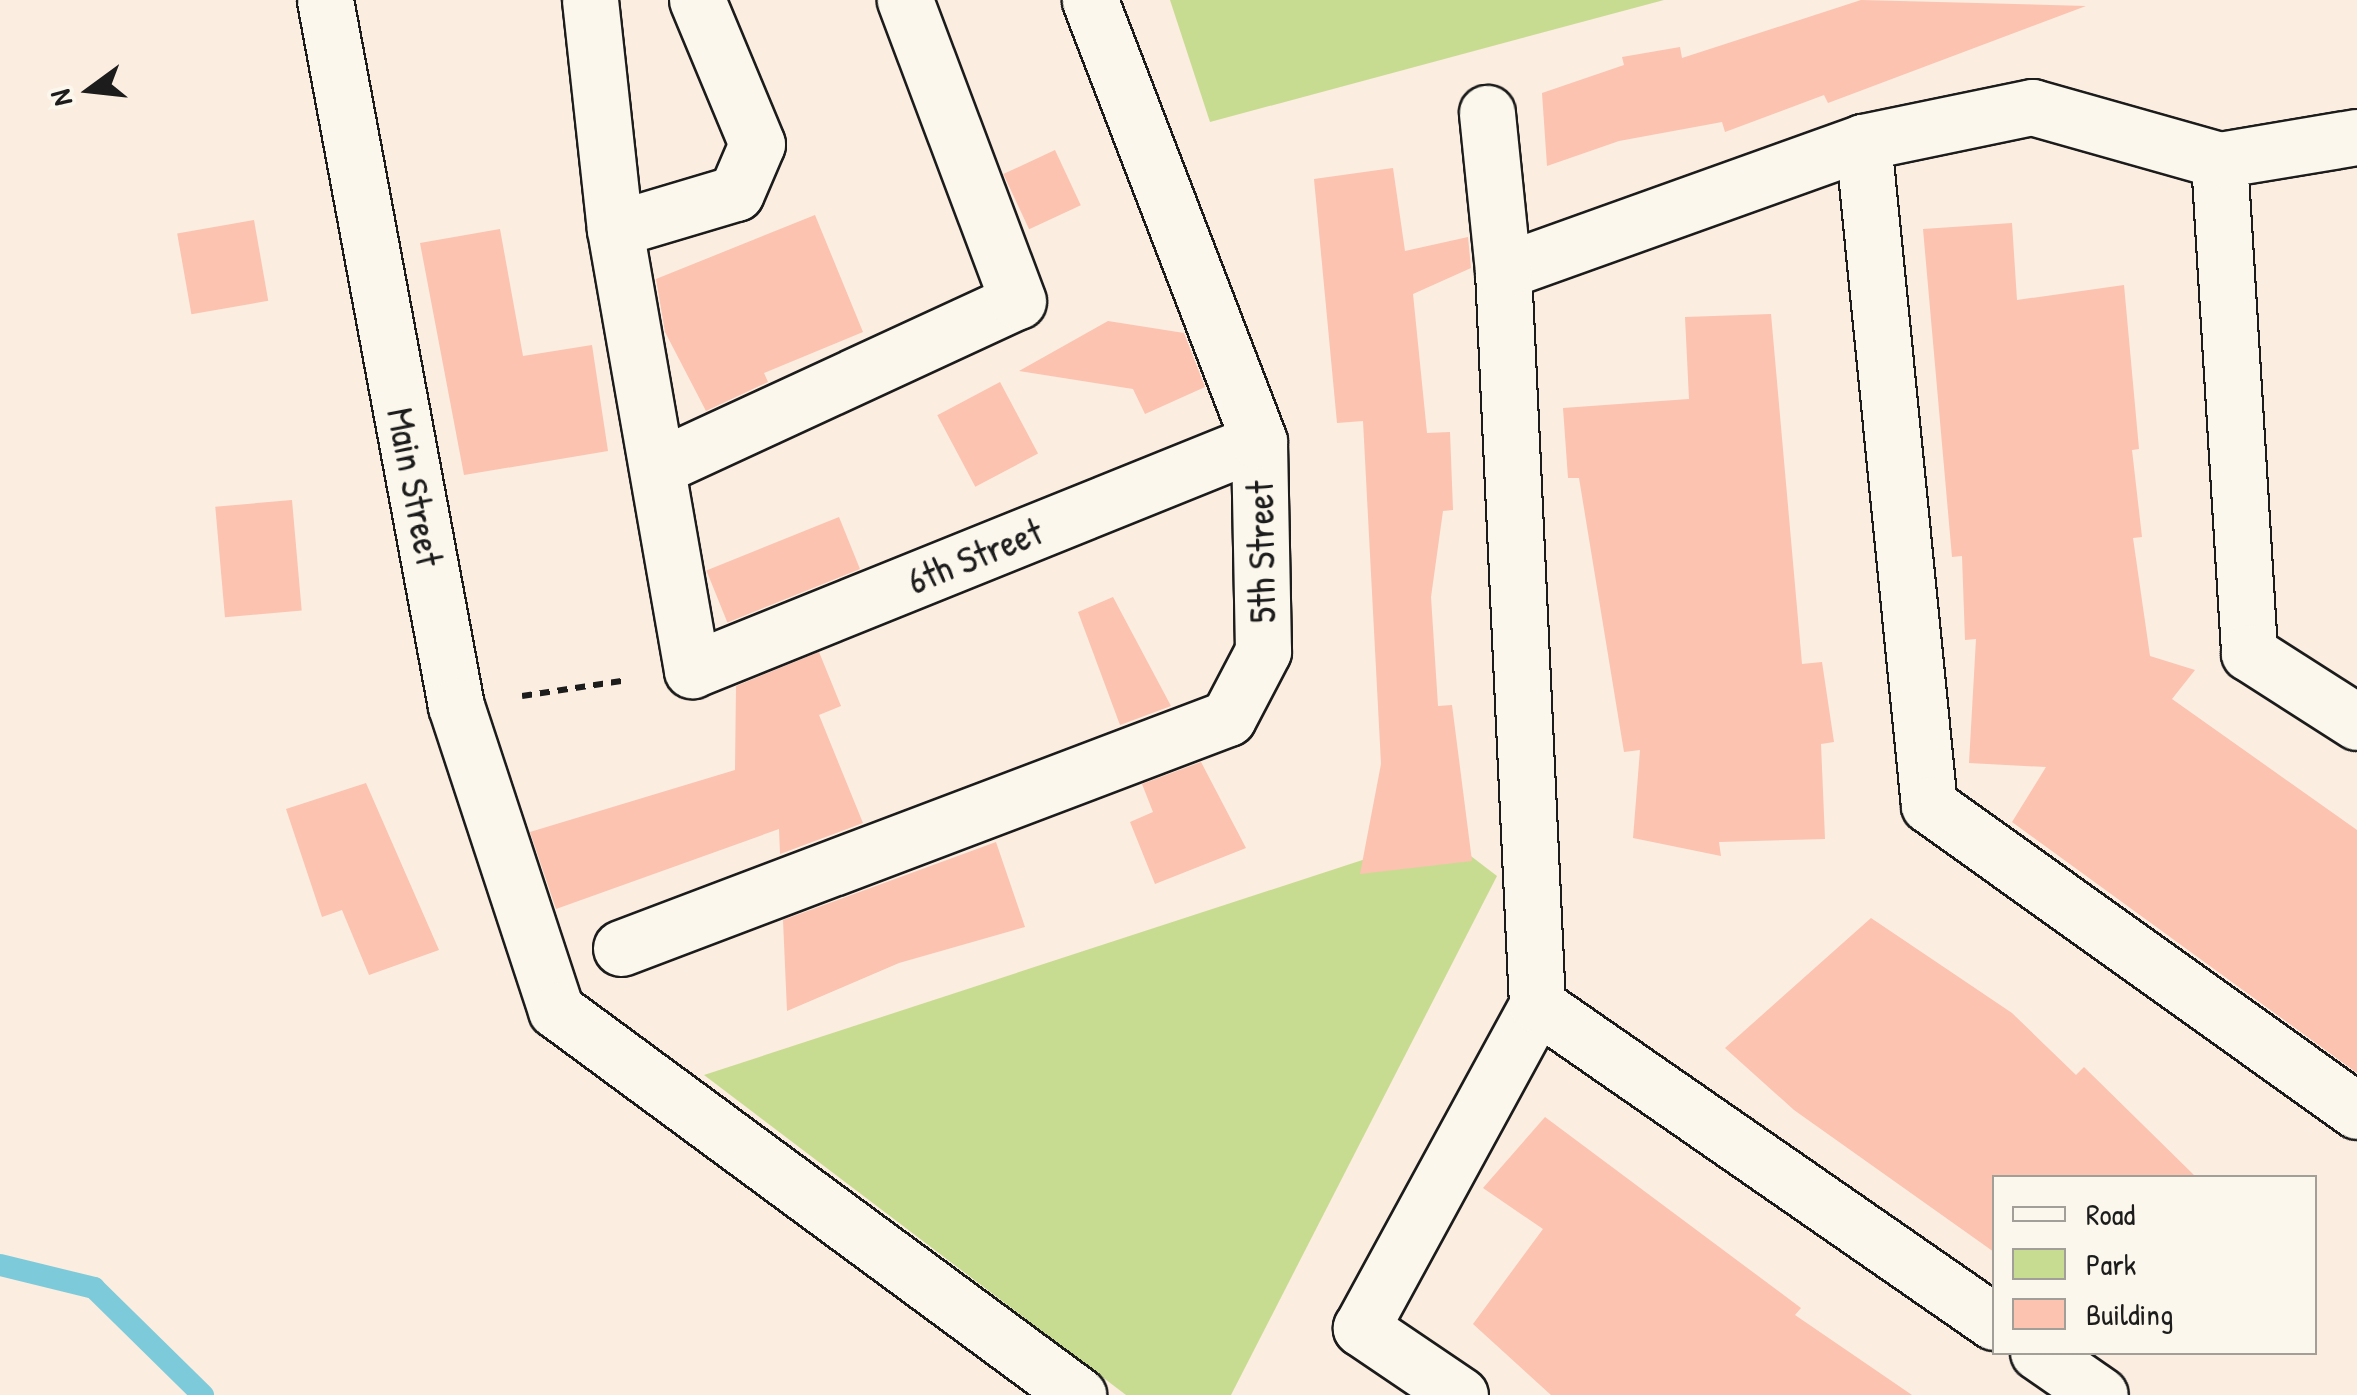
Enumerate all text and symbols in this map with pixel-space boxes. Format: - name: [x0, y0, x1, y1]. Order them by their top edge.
- north arrow: [40, 40, 140, 140]
- text: N: [41, 86, 81, 110]
- street label: Main Street: [377, 404, 453, 570]
- street label: 5th Street: [1237, 480, 1285, 624]
- street label: 6th Street: [901, 508, 1049, 604]
- legend: [1992, 1175, 2317, 1355]
- text: Road: [2086, 1194, 2135, 1234]
- text: Park: [2086, 1244, 2136, 1284]
- text: Building: [2086, 1294, 2173, 1334]

